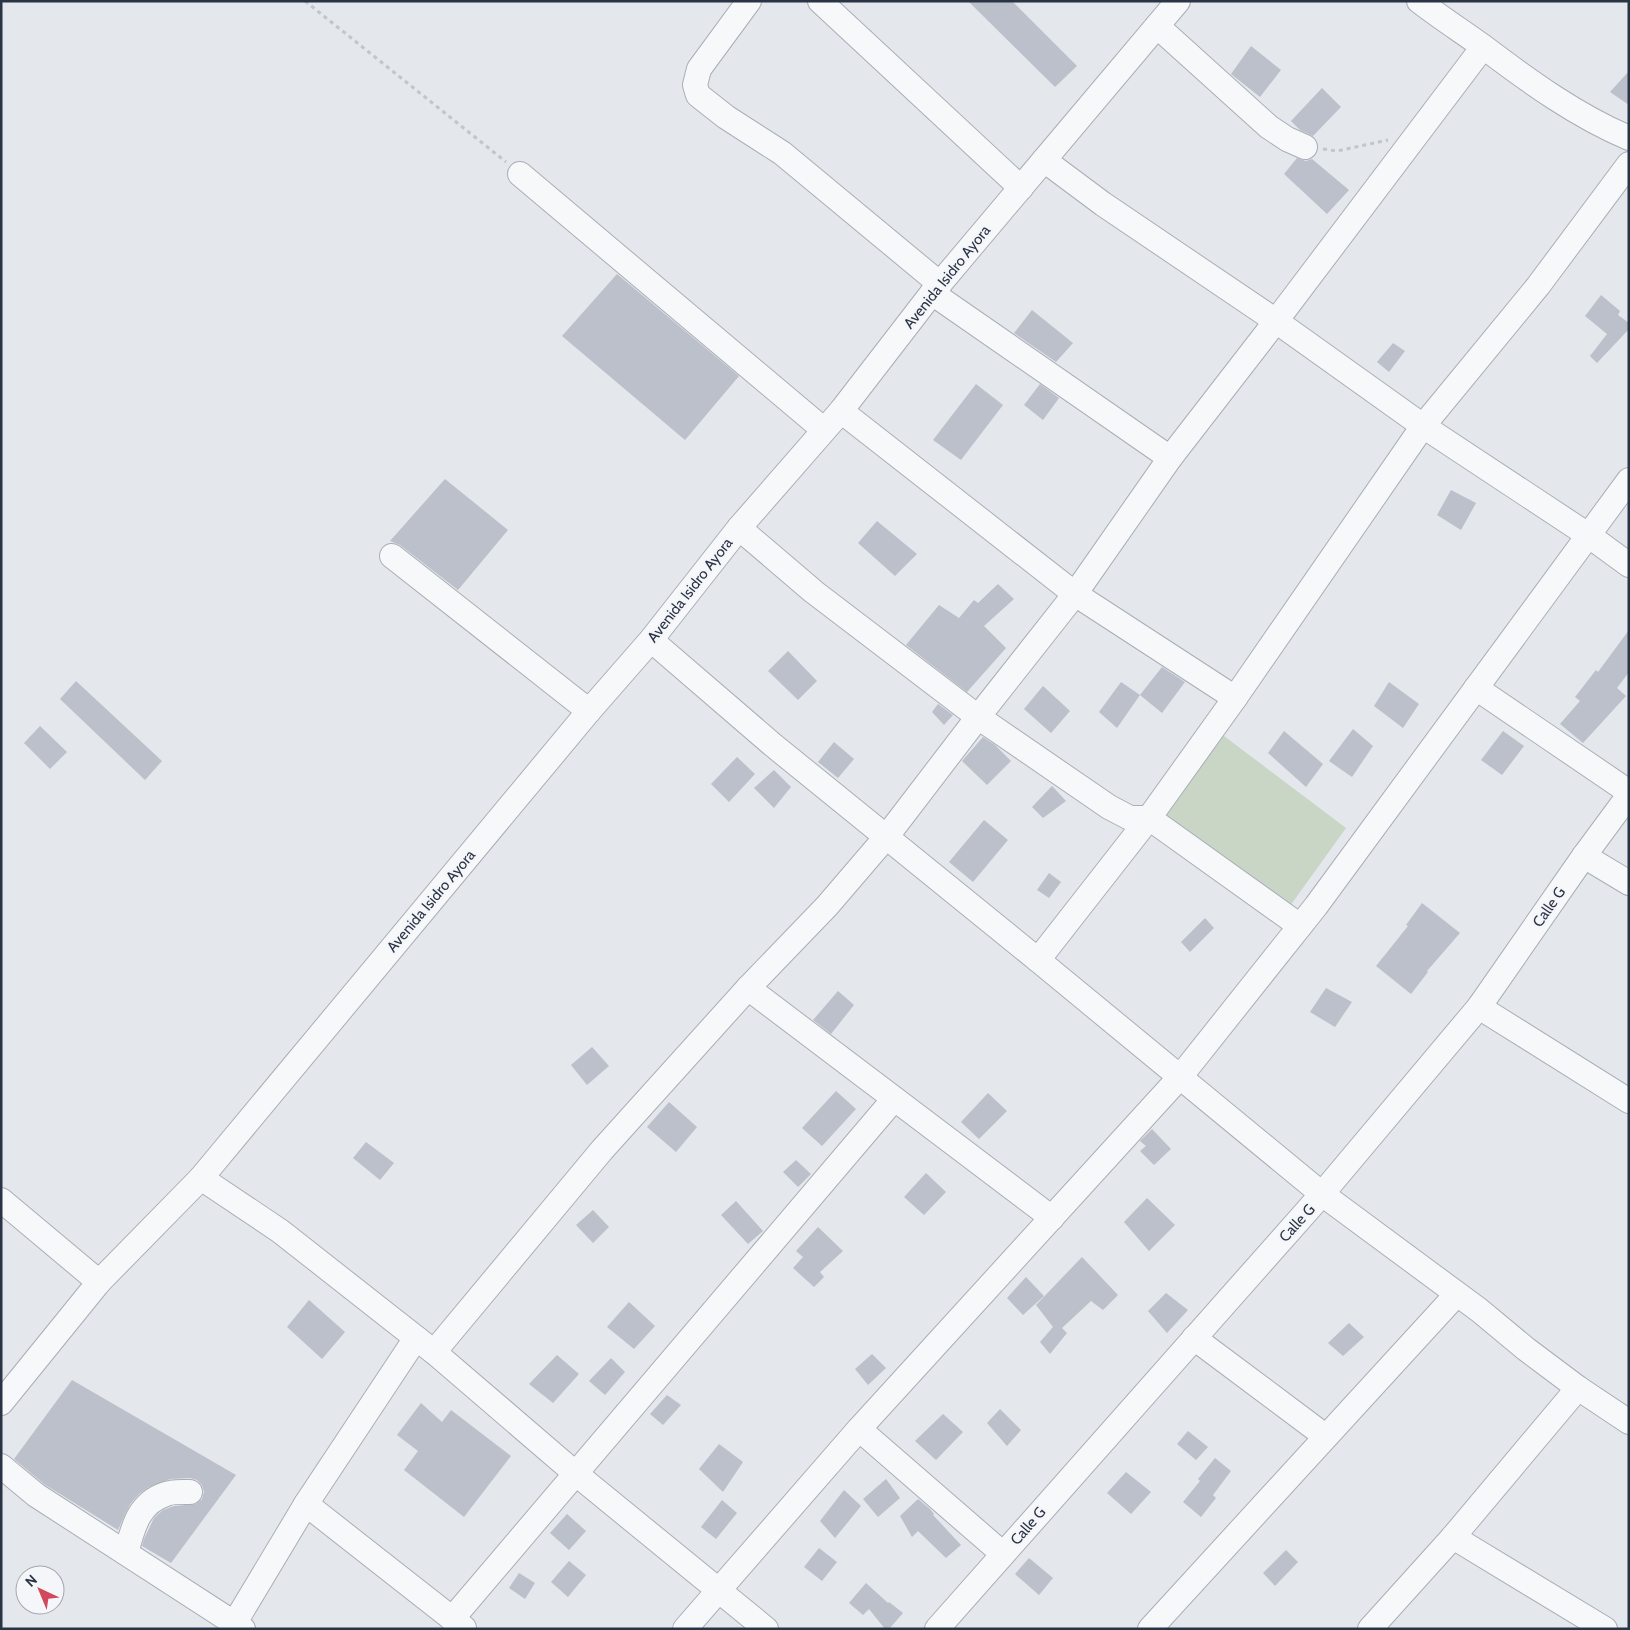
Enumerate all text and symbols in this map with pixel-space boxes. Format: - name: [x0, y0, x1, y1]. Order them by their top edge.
- street label: Avenida Isidro Ayora: [900, 221, 995, 332]
- street label: Avenida Isidro Ayora: [644, 533, 737, 646]
- street label: Avenida Isidro Ayora: [383, 846, 479, 956]
- street label: Calle G: [1529, 884, 1569, 930]
- street label: Calle G: [1275, 1200, 1319, 1246]
- street label: Calle G: [1007, 1503, 1049, 1549]
- north arrow: [15, 1565, 65, 1615]
- text: N: [21, 1571, 41, 1591]

